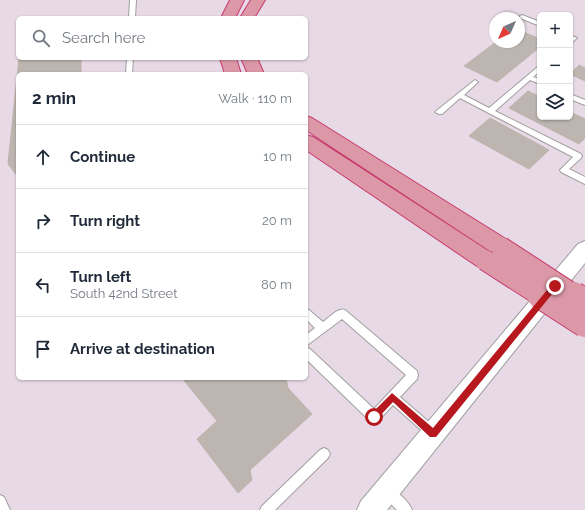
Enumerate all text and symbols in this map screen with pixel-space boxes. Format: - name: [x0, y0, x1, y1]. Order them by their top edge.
- north arrow: [489, 12, 525, 48]
- map controls: [537, 12, 573, 120]
- button: +: [537, 12, 573, 48]
- search box: [16, 16, 308, 60]
- icon: search: [30, 27, 52, 49]
- text: Search here: [62, 29, 145, 47]
- button: −: [537, 48, 573, 84]
- button: layers: [537, 84, 573, 120]
- text: 2 min: [32, 88, 76, 108]
- text: Walk · 110 m: [218, 91, 292, 106]
- icon: ahead: [32, 146, 54, 168]
- text: Continue: [70, 148, 135, 166]
- text: 10 m: [263, 149, 292, 164]
- icon: right: [32, 210, 54, 232]
- text: Turn right: [70, 212, 140, 230]
- text: 20 m: [262, 213, 292, 228]
- text: Turn left: [70, 268, 131, 286]
- icon: left: [32, 274, 54, 296]
- text: 80 m: [261, 277, 292, 292]
- route end: [546, 277, 564, 295]
- text: South 42nd Street: [70, 286, 178, 301]
- icon: arrive: [32, 338, 54, 360]
- text: Arrive at destination: [70, 340, 215, 358]
- route start: [365, 408, 383, 426]

